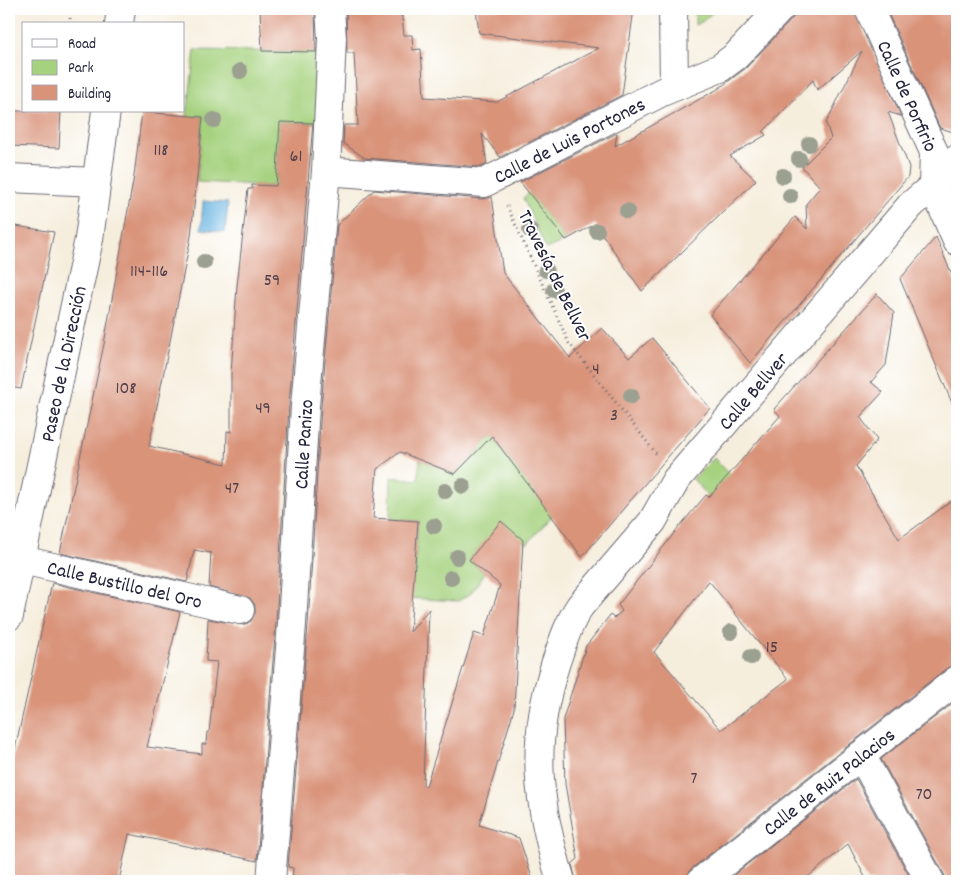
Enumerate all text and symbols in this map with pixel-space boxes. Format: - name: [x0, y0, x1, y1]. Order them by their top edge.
- legend: [22, 22, 185, 112]
- text: Road: [68, 34, 96, 56]
- street label: Calle de Porfirio: [868, 36, 943, 157]
- text: Park: [68, 58, 94, 80]
- text: Building: [68, 84, 111, 106]
- street label: Calle de Luis Portones: [490, 92, 651, 193]
- house number: 118: [153, 139, 169, 164]
- house number: 61: [290, 145, 302, 170]
- street label: Travesía de Bellver: [509, 206, 598, 347]
- house number: 114-116: [130, 260, 168, 285]
- house number: 59: [264, 269, 280, 294]
- street label: Paseo de la Dirección: [35, 284, 96, 445]
- street label: Calle Bellver: [713, 347, 797, 438]
- house number: 4: [592, 358, 600, 383]
- house number: 108: [116, 377, 136, 402]
- house number: 49: [255, 397, 271, 422]
- street label: Calle Panizo: [289, 398, 323, 490]
- house number: 3: [610, 404, 618, 429]
- house number: 47: [225, 477, 239, 502]
- street label: Calle Bustillo del Oro: [44, 555, 205, 618]
- house number: 15: [766, 636, 778, 661]
- street label: Calle de Ruiz Palacios: [758, 723, 902, 844]
- house number: 7: [691, 767, 698, 792]
- house number: 70: [916, 783, 932, 808]

